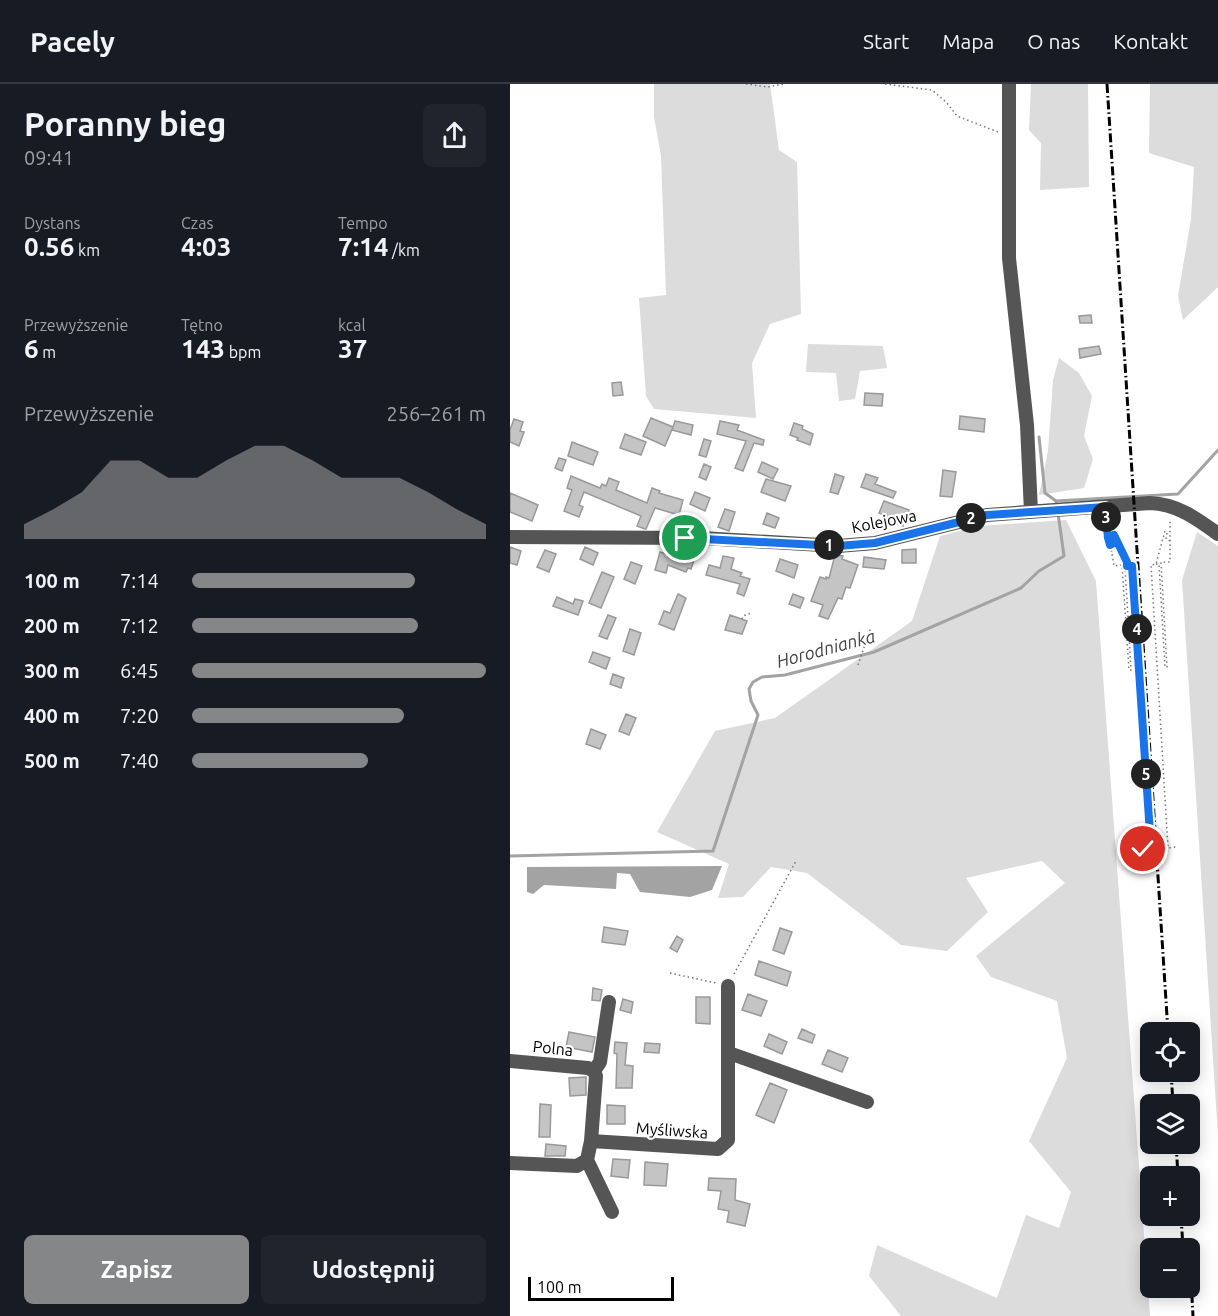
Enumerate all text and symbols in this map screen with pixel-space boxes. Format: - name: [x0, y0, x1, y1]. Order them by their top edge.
- text: Pacely: [30, 26, 115, 57]
- text: Start: [863, 29, 909, 53]
- text: Mapa: [942, 29, 994, 53]
- text: O nas: [1027, 29, 1080, 53]
- text: Kontakt: [1113, 29, 1188, 53]
- button: share: [423, 104, 486, 167]
- text: Poranny bieg: [24, 105, 226, 142]
- text: 09:41: [24, 146, 74, 169]
- text: Dystans: [24, 214, 81, 232]
- text: Czas: [181, 214, 213, 232]
- text: Tempo: [338, 214, 388, 232]
- text: 0.56: [24, 232, 74, 261]
- text: 4:03: [181, 232, 231, 261]
- text: 7:14: [338, 232, 388, 261]
- text: km: [74, 241, 100, 259]
- text: /km: [388, 241, 420, 259]
- text: Przewyższenie: [24, 316, 128, 334]
- text: Tętno: [181, 316, 223, 334]
- text: kcal: [338, 316, 366, 334]
- text: 6: [24, 334, 39, 363]
- text: 143: [181, 334, 225, 363]
- text: 37: [338, 334, 367, 363]
- text: m: [39, 343, 56, 361]
- text: bpm: [225, 343, 261, 361]
- text: Przewyższenie: [24, 402, 154, 425]
- text: 256–261 m: [387, 402, 486, 425]
- pin: 3: [1091, 502, 1121, 532]
- pin: 2: [956, 503, 986, 533]
- street label: Kolejowa: [850, 506, 918, 536]
- text: 3: [1101, 508, 1111, 526]
- text: 2: [966, 509, 976, 527]
- pin: [659, 512, 710, 563]
- icon: arrive: [668, 521, 701, 554]
- pin: 1: [814, 530, 844, 560]
- text: 1: [824, 536, 834, 554]
- text: 100 m: [24, 569, 80, 592]
- text: 7:14: [120, 569, 159, 592]
- text: 200 m: [24, 614, 80, 637]
- text: 7:12: [120, 614, 159, 637]
- pin: 4: [1122, 614, 1152, 644]
- text: 4: [1132, 620, 1142, 638]
- water label: Horodnianka: [774, 625, 878, 671]
- text: 300 m: [24, 659, 80, 682]
- text: 6:45: [120, 659, 159, 682]
- text: 400 m: [24, 704, 80, 727]
- text: 7:20: [120, 704, 159, 727]
- text: 500 m: [24, 749, 80, 772]
- text: 7:40: [120, 749, 159, 772]
- pin: 5: [1131, 759, 1161, 789]
- text: 5: [1141, 765, 1151, 783]
- pin: [1117, 823, 1168, 874]
- icon: check: [1126, 832, 1159, 865]
- map controls: [1140, 1022, 1200, 1298]
- button: locate: [1140, 1022, 1200, 1082]
- street label: Polna: [532, 1037, 574, 1059]
- button: layers: [1140, 1094, 1200, 1154]
- street label: Myśliwska: [635, 1119, 709, 1141]
- button: +: [1140, 1166, 1200, 1226]
- button: Zapisz: [24, 1235, 249, 1304]
- button: Udostępnij: [261, 1235, 486, 1304]
- button: −: [1140, 1238, 1200, 1298]
- scale bar: [528, 1274, 674, 1302]
- text: 100 m: [537, 1278, 582, 1296]

